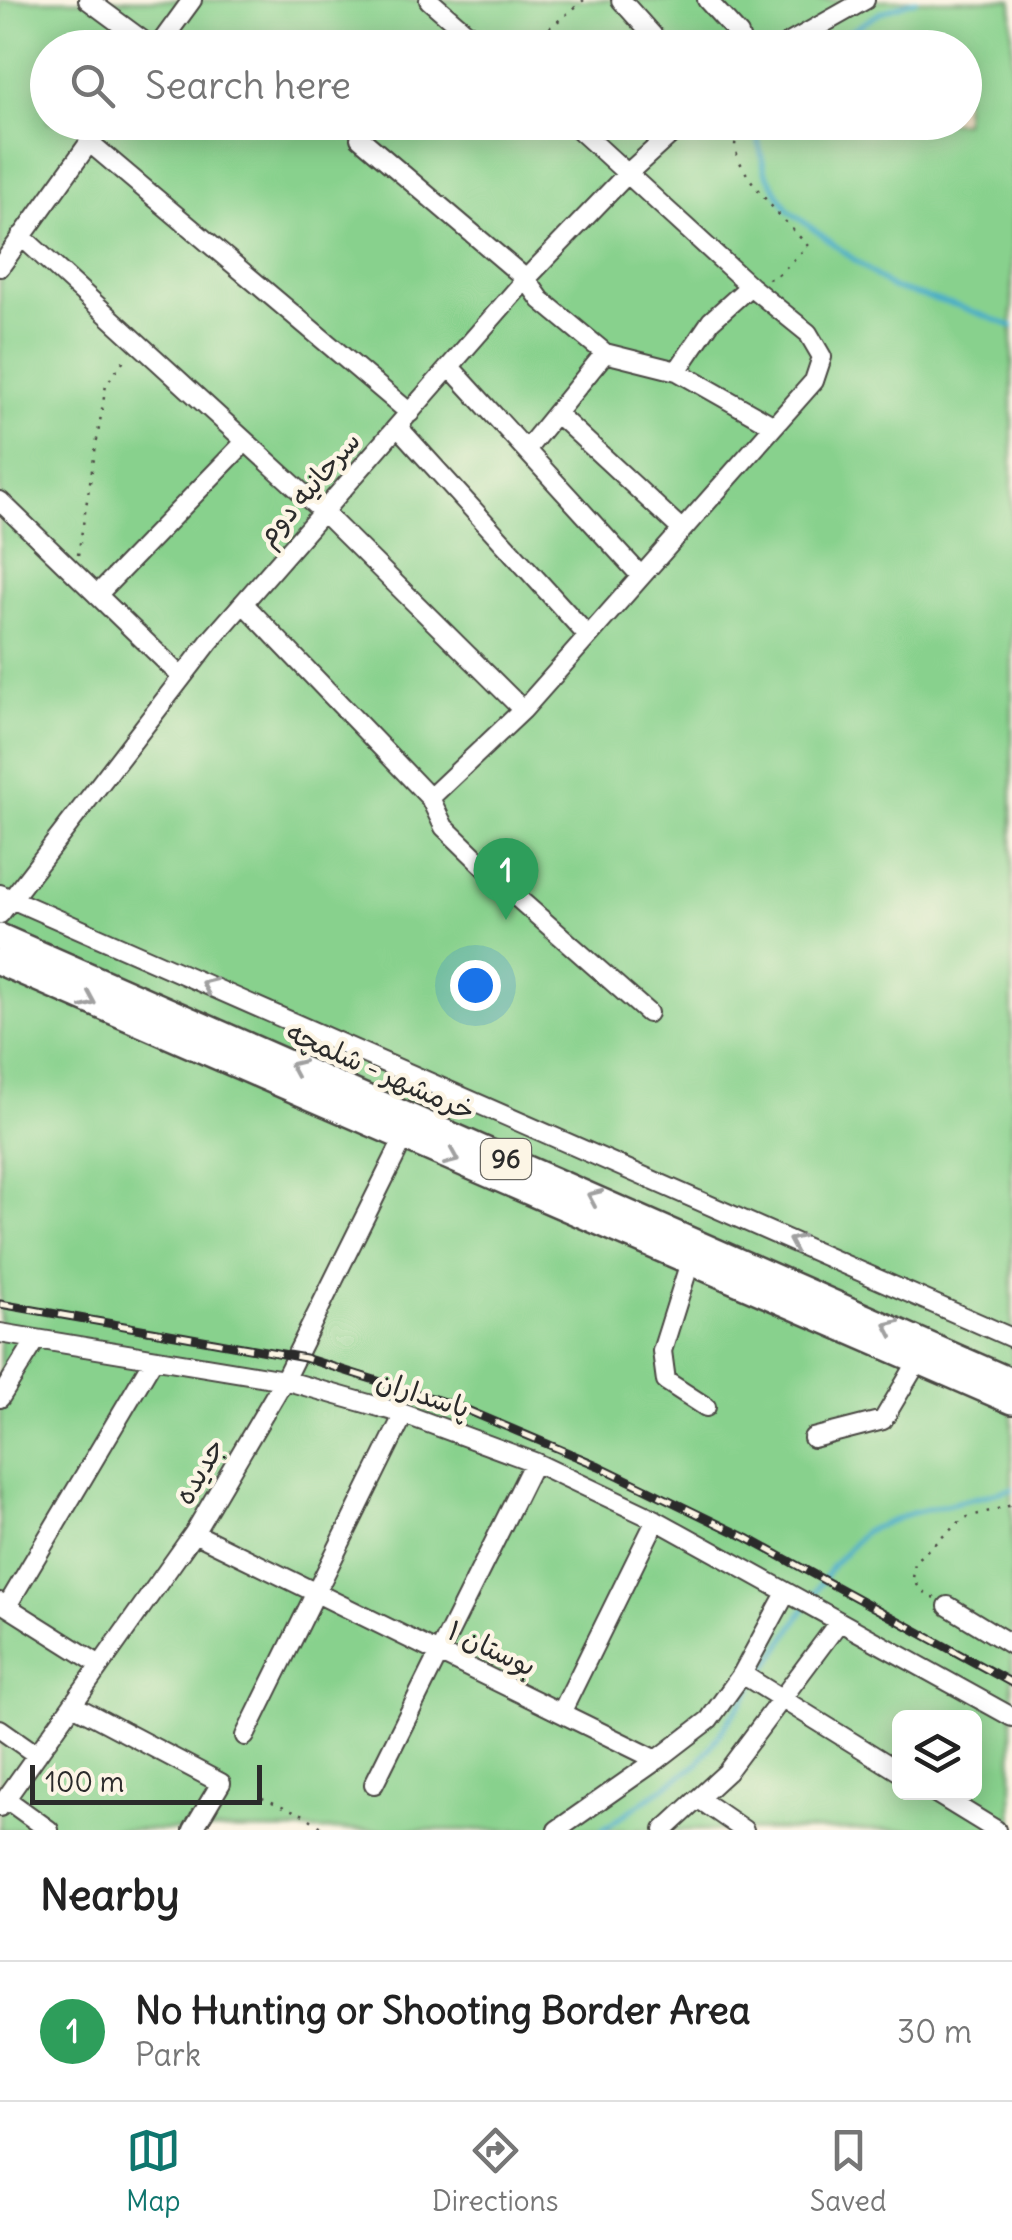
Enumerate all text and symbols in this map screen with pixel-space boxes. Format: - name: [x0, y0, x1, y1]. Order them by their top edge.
- search box: [30, 30, 982, 140]
- icon: search: [65, 58, 120, 113]
- text: Search here: [145, 62, 351, 109]
- street label: سرحانیه دوم: [248, 423, 371, 555]
- pin: 1: [474, 838, 538, 920]
- your location: [450, 960, 501, 1011]
- one-way arrow: [200, 977, 218, 997]
- one-way arrow: [79, 989, 97, 1009]
- street label: خرمشهر - شلمچه: [281, 1013, 481, 1129]
- one-way arrow: [288, 1059, 306, 1079]
- road number: 96: [481, 1139, 531, 1179]
- one-way arrow: [441, 1146, 459, 1166]
- one-way arrow: [586, 1189, 604, 1209]
- one-way arrow: [787, 1234, 805, 1254]
- one-way arrow: [883, 1319, 901, 1339]
- street label: پاسداران: [372, 1362, 474, 1427]
- street label: جدیده: [166, 1431, 232, 1511]
- street label: بوستان ۱: [442, 1612, 542, 1684]
- map controls: [892, 1710, 982, 1800]
- button: layers: [892, 1710, 982, 1800]
- scale bar: [30, 1760, 262, 1804]
- text: 100 m: [45, 1764, 124, 1800]
- text: Nearby: [40, 1869, 179, 1921]
- text: No Hunting or Shooting Border Area: [135, 1987, 750, 2034]
- text: 1: [66, 2011, 79, 2052]
- text: 30 m: [897, 2011, 972, 2052]
- text: Park: [135, 2034, 201, 2075]
- tab: Map: [126, 2123, 181, 2219]
- tab: Directions: [432, 2123, 558, 2219]
- tab: Saved: [810, 2123, 886, 2219]

